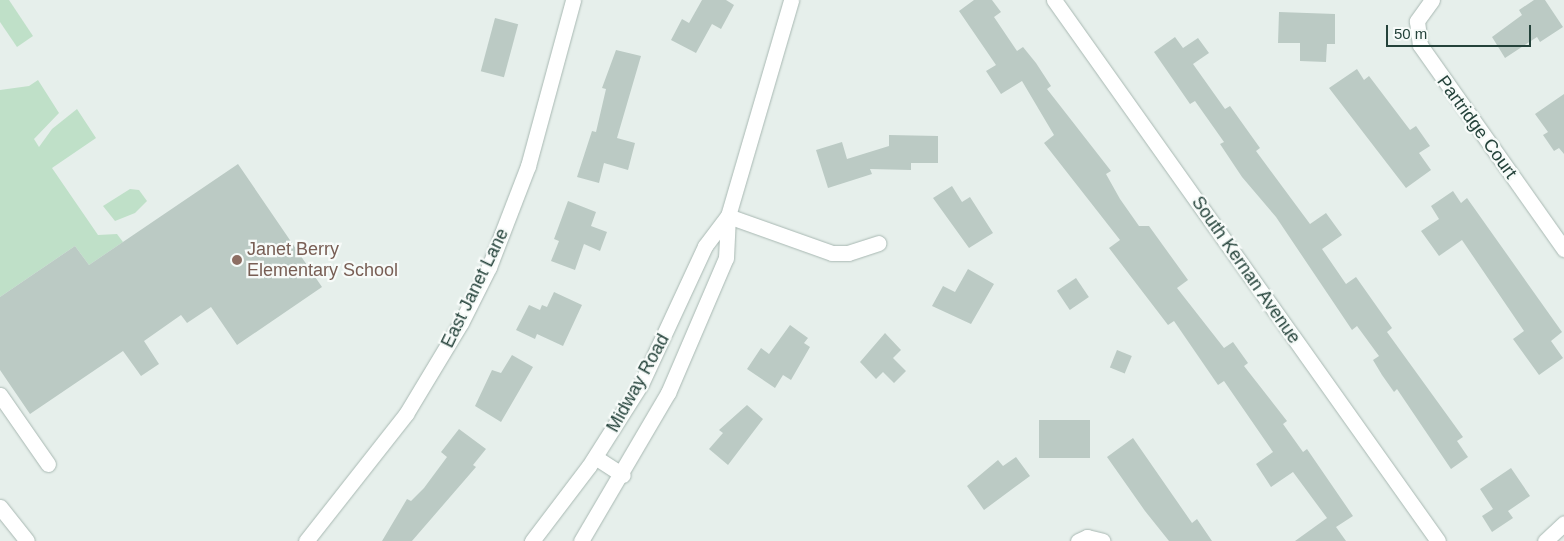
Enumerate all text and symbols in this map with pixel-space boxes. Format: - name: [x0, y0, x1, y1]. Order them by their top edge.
- scale bar: [1389, 15, 1534, 47]
- text: 50 m: [1394, 25, 1427, 42]
- street label: Partridge Court: [1432, 71, 1522, 183]
- street label: South Kernan Avenue: [1187, 192, 1305, 348]
- street label: East Janet Lane: [437, 225, 513, 351]
- place label: Janet Berry Elementary School: [247, 239, 398, 282]
- marker: Janet Berry Elementary School: [231, 254, 243, 266]
- street label: Midway Road: [602, 330, 674, 436]

